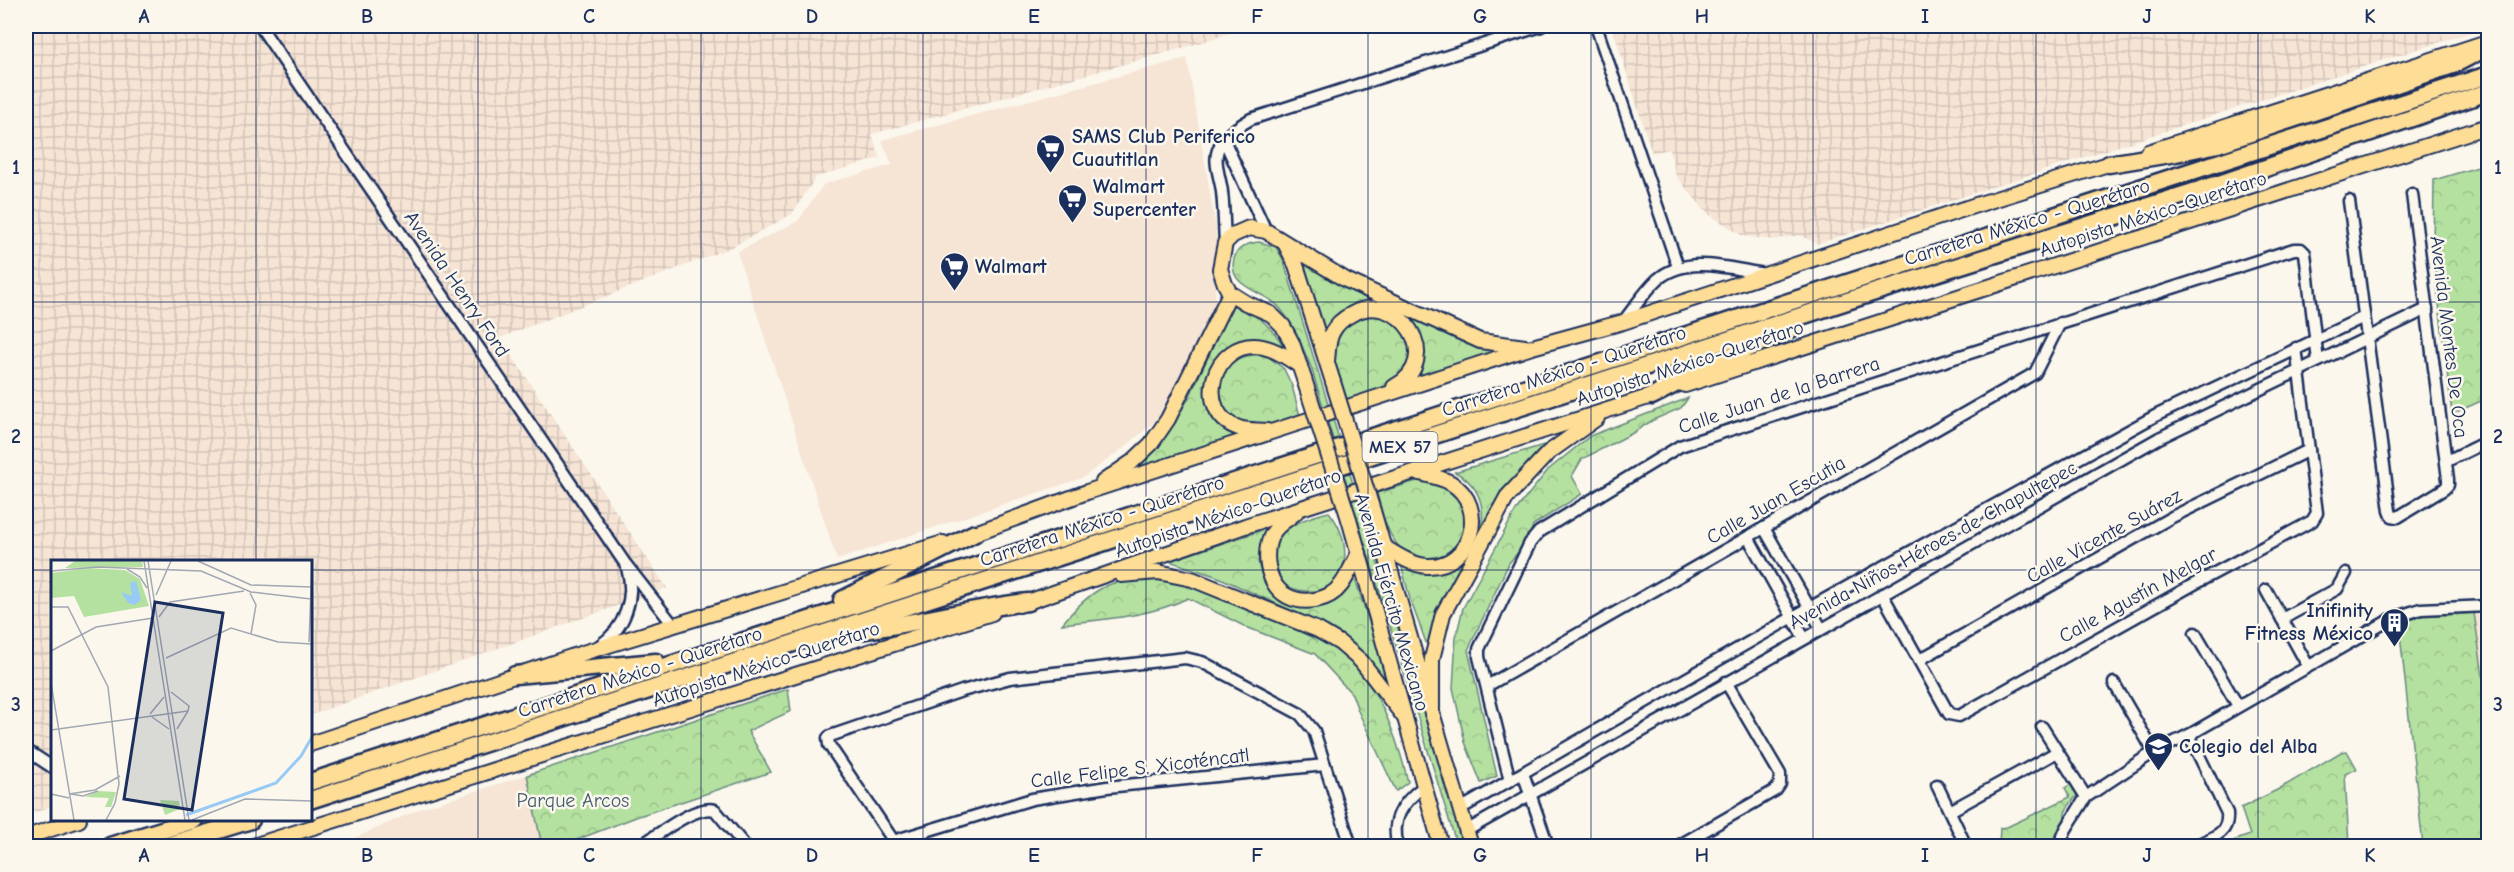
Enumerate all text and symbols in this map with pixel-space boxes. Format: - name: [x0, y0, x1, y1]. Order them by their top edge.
- text: A: [138, 5, 150, 28]
- text: B: [361, 5, 373, 28]
- text: C: [583, 5, 595, 28]
- text: D: [806, 5, 818, 28]
- text: E: [1028, 5, 1040, 28]
- text: F: [1251, 5, 1263, 28]
- text: G: [1473, 5, 1487, 28]
- text: H: [1695, 5, 1709, 28]
- text: I: [1921, 5, 1929, 28]
- text: J: [2142, 5, 2152, 28]
- text: K: [2364, 5, 2376, 28]
- place label: SAMS Club Periferico Cuautitlan: [1072, 125, 1255, 171]
- supermarket icon: SAMS Club Periferico Cuautitlan: [1035, 132, 1067, 174]
- text: 1: [12, 156, 20, 179]
- text: 1: [2494, 156, 2502, 179]
- street label: Autopista México-Querétaro: [2036, 166, 2270, 262]
- street label: Carretera México - Querétaro: [1901, 174, 2153, 270]
- place label: Walmart Supercenter: [1093, 175, 1196, 221]
- supermarket icon: Walmart Supercenter: [1056, 182, 1088, 224]
- street label: Avenida Henry Ford: [400, 207, 514, 361]
- street label: Avenida Montes De Oca: [2425, 235, 2473, 439]
- supermarket icon: Walmart: [938, 250, 970, 292]
- place label: Walmart: [975, 255, 1047, 278]
- street label: Autopista México-Querétaro: [1573, 315, 1807, 411]
- street label: Carretera México - Querétaro: [1439, 321, 1689, 421]
- street label: Calle Juan de la Barrera: [1675, 352, 1883, 438]
- text: 2: [11, 425, 21, 448]
- text: 2: [2493, 425, 2503, 448]
- road number: MEX 57: [1362, 432, 1438, 462]
- street label: Calle Juan Escutia: [1703, 451, 1849, 549]
- street label: Avenida Niños Héroes de Chapultepec: [1785, 456, 2081, 634]
- street label: Autopista México-Querétaro: [1112, 463, 1344, 563]
- street label: Carretera México - Querétaro: [977, 471, 1227, 571]
- street label: Calle Vicente Suárez: [2022, 484, 2186, 588]
- street label: Avenida Ejército Mexicano: [1350, 490, 1434, 714]
- street label: Calle Agustín Melgar: [2055, 542, 2221, 648]
- inset map: [51, 560, 312, 821]
- place label: Inifinity Fitness México: [2245, 599, 2374, 645]
- building icon: Inifinity Fitness México: [2378, 606, 2410, 648]
- street label: Autopista México-Querétaro: [649, 616, 883, 712]
- street label: Carretera México - Querétaro: [515, 622, 765, 722]
- text: 3: [11, 693, 21, 716]
- text: 3: [2493, 693, 2503, 716]
- school or university icon: Colegio del Alba: [2142, 730, 2174, 772]
- place label: Colegio del Alba: [2179, 735, 2318, 758]
- street label: Calle Felipe S. Xicoténcatl: [1029, 743, 1251, 793]
- park label: Parque Arcos: [517, 789, 629, 812]
- text: A: [138, 844, 150, 867]
- text: B: [361, 844, 373, 867]
- text: C: [583, 844, 595, 867]
- text: D: [806, 844, 818, 867]
- text: E: [1028, 844, 1040, 867]
- text: F: [1251, 844, 1263, 867]
- text: G: [1473, 844, 1487, 867]
- text: H: [1695, 844, 1709, 867]
- text: I: [1921, 844, 1929, 867]
- text: J: [2142, 844, 2152, 867]
- text: K: [2364, 844, 2376, 867]

